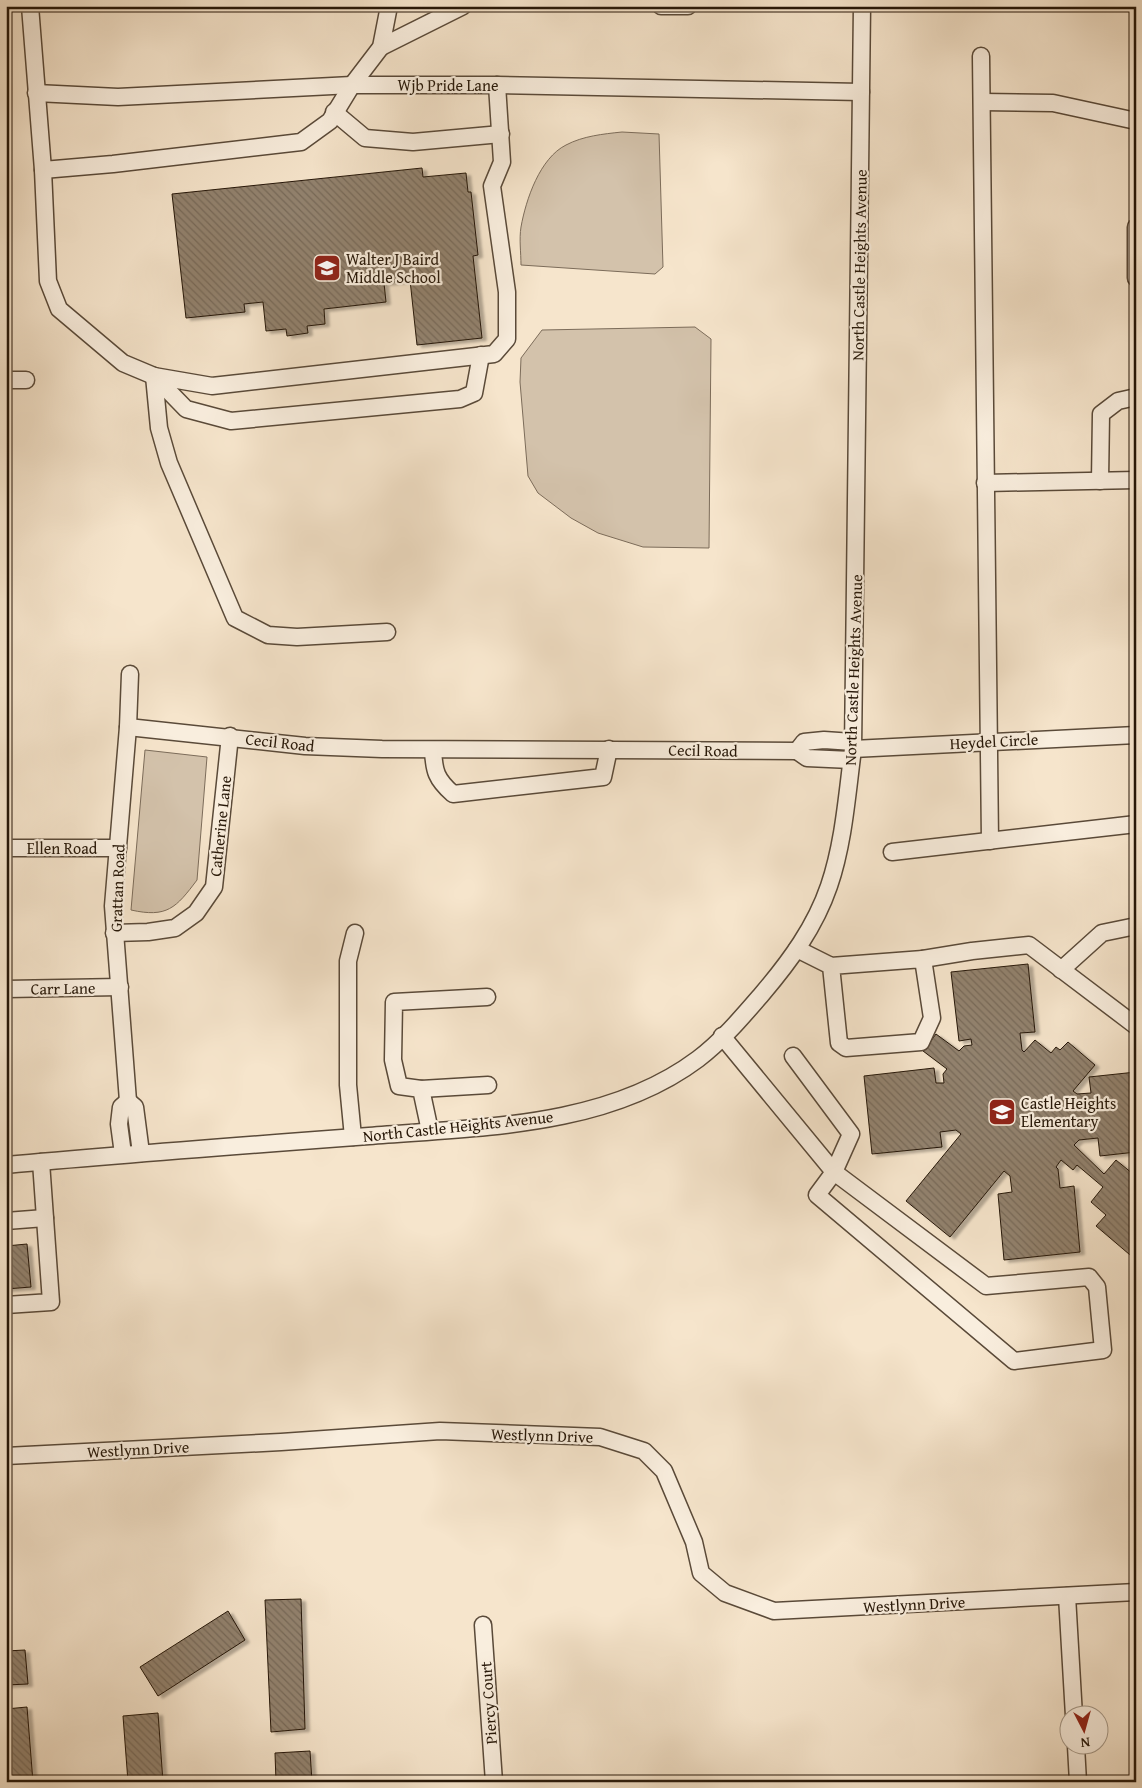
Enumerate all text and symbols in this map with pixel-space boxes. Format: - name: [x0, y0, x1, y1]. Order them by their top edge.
- street label: Wjb Pride Lane: [398, 73, 498, 97]
- street label: North Castle Heights Avenue: [845, 169, 873, 361]
- place label: Walter J Baird Middle School: [346, 247, 441, 289]
- school or university icon: Walter J Baird Middle School: [312, 253, 342, 283]
- street label: North Castle Heights Avenue: [838, 574, 868, 766]
- street label: Cecil Road: [244, 726, 316, 758]
- street label: Heydel Circle: [949, 727, 1039, 755]
- street label: Cecil Road: [668, 737, 738, 763]
- street label: Catherine Lane: [203, 774, 237, 878]
- street label: Ellen Road: [27, 836, 98, 860]
- street label: Grattan Road: [103, 843, 131, 933]
- street label: Carr Lane: [30, 975, 96, 1001]
- place label: Castle Heights Elementary: [1021, 1091, 1116, 1133]
- school or university icon: Castle Heights Elementary: [987, 1097, 1017, 1127]
- street label: North Castle Heights Avenue: [362, 1104, 554, 1148]
- street label: Westlynn Drive: [490, 1421, 594, 1449]
- street label: Westlynn Drive: [86, 1434, 190, 1464]
- street label: Westlynn Drive: [862, 1589, 966, 1619]
- street label: Piercy Court: [473, 1660, 503, 1745]
- north arrow: [1060, 1706, 1110, 1756]
- text: N: [1079, 1732, 1091, 1753]

